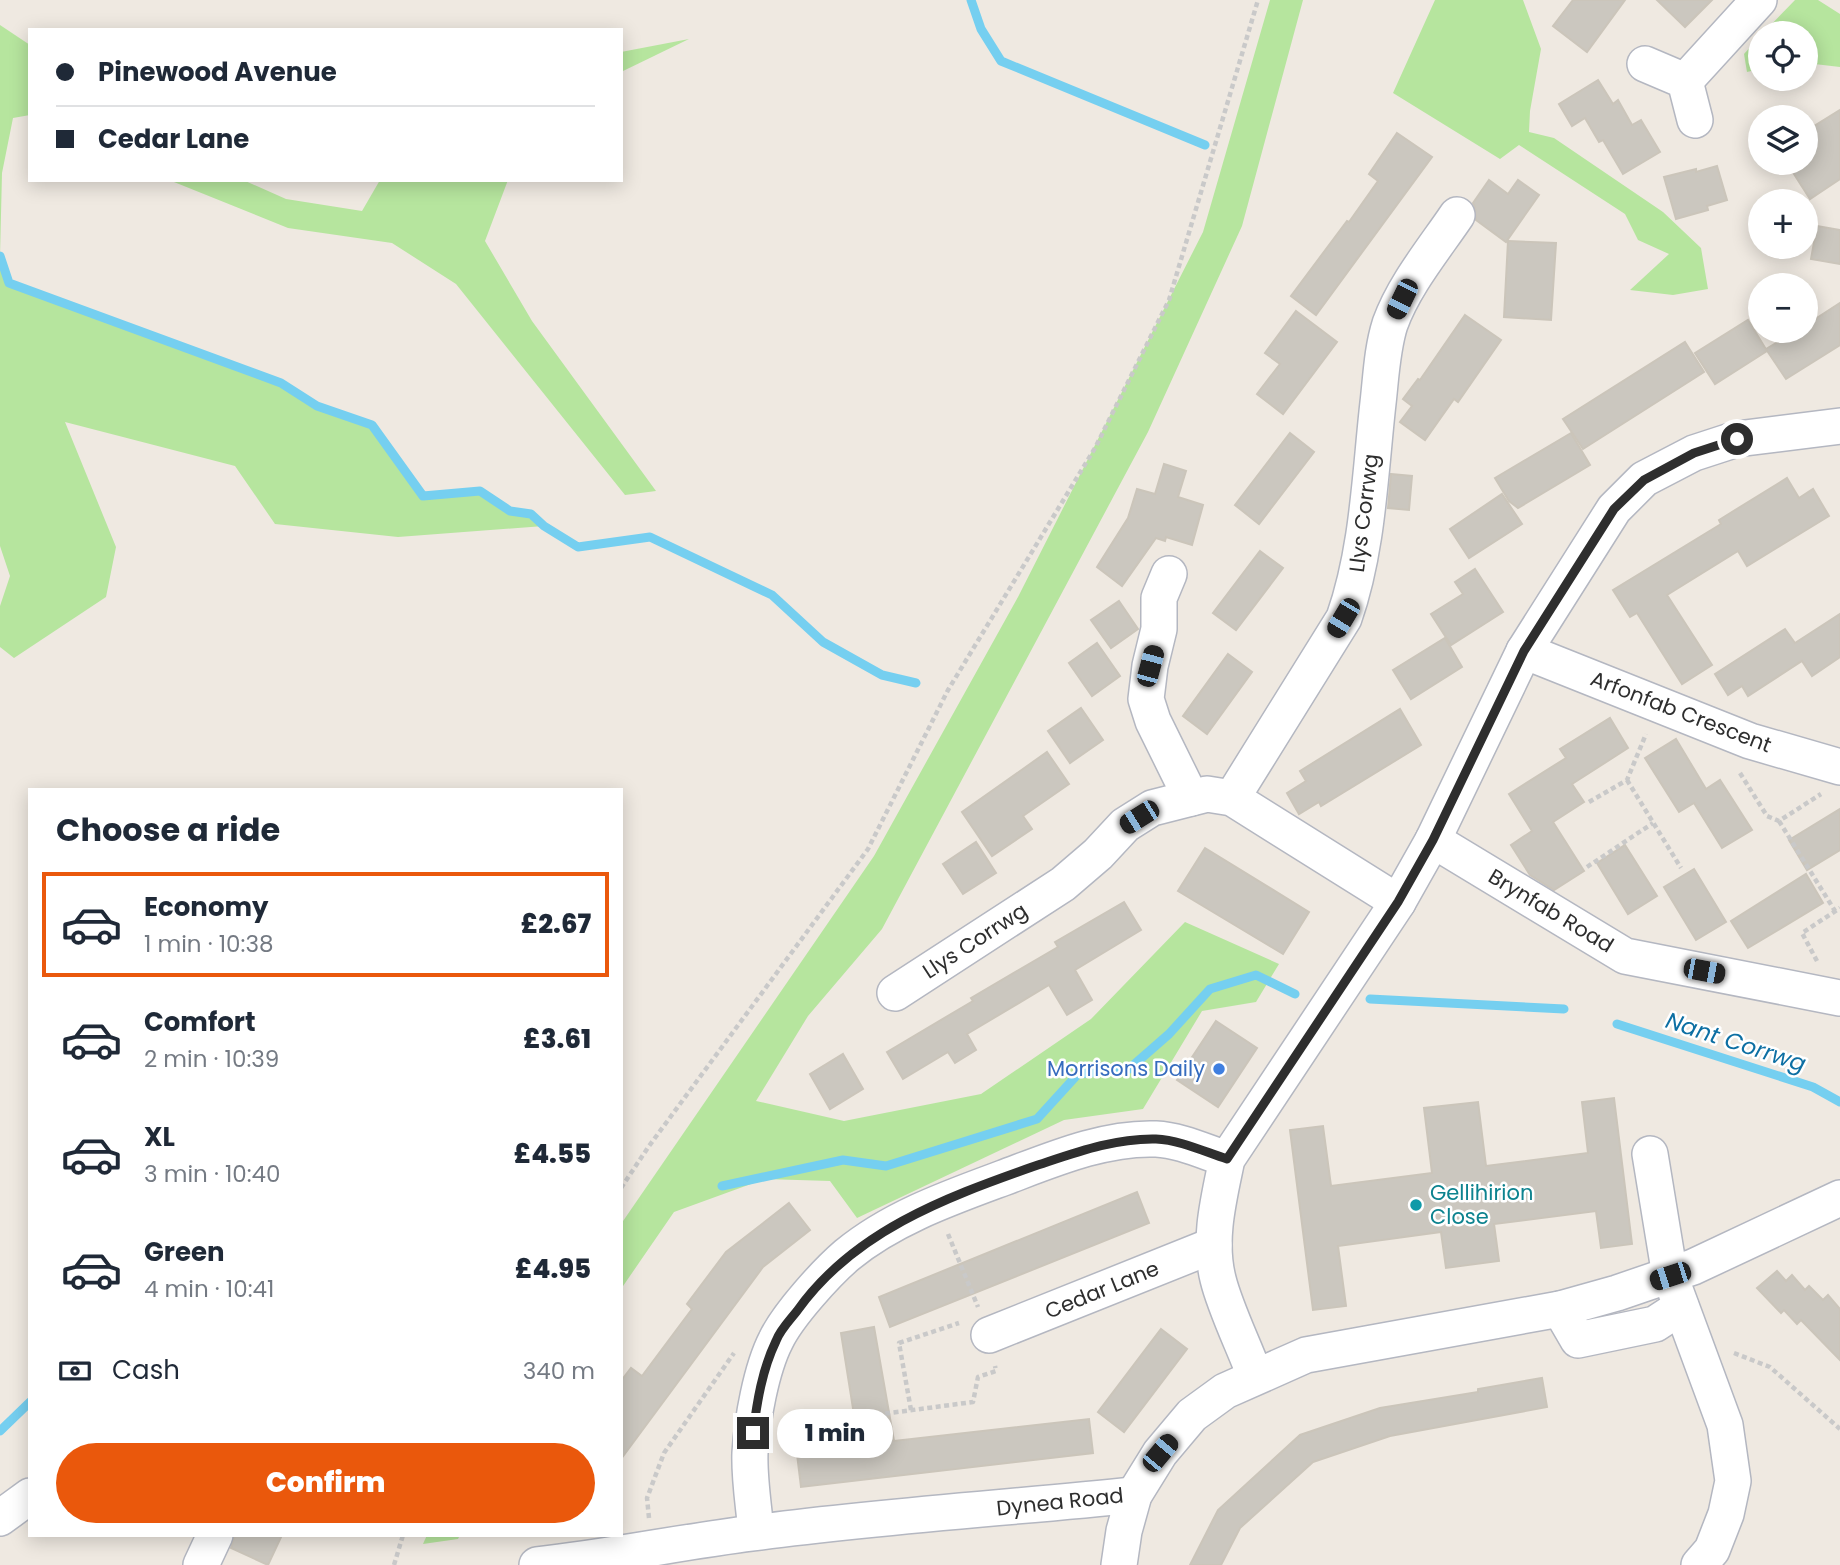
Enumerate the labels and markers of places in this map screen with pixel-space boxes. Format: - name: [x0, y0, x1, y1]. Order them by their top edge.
- place label: Morrisons Daily: [1047, 1054, 1205, 1083]
- marker: Morrisons Daily: [1211, 1061, 1227, 1077]
- place label: Gellihirion Close: [1430, 1178, 1533, 1231]
- marker: Gellihirion Close: [1408, 1197, 1424, 1213]

